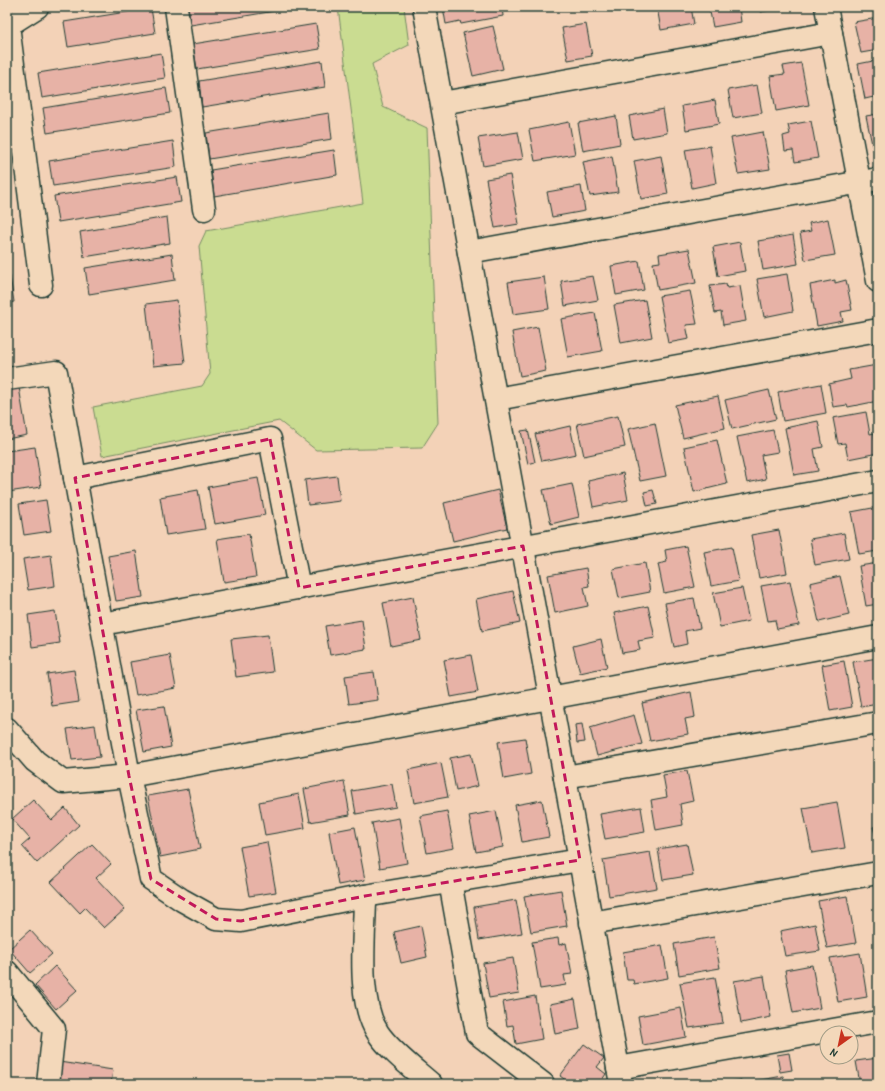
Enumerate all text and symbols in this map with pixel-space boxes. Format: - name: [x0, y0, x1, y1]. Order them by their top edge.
- north arrow: [819, 1025, 859, 1065]
- text: N: [827, 1046, 840, 1061]

